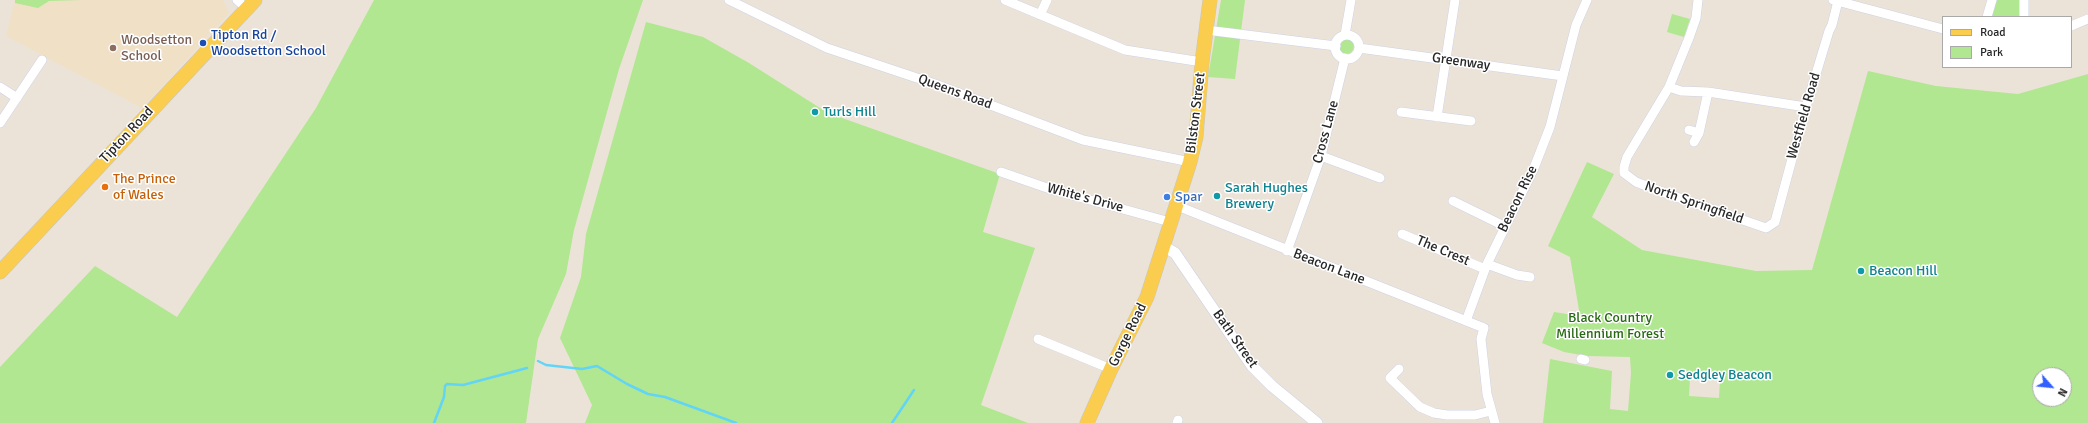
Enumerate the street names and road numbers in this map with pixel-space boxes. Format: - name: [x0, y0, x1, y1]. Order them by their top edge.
- street label: Greenway: [1431, 50, 1491, 74]
- street label: Queens Road: [916, 71, 994, 113]
- street label: Bilston Street: [1183, 71, 1209, 155]
- street label: Westfield Road: [1784, 71, 1824, 161]
- street label: Cross Lane: [1309, 98, 1343, 166]
- street label: Tipton Road: [97, 103, 157, 167]
- street label: Beacon Rise: [1495, 163, 1541, 235]
- street label: North Springfield: [1642, 178, 1746, 228]
- street label: White's Drive: [1045, 180, 1125, 216]
- street label: The Crest: [1414, 232, 1472, 270]
- street label: Beacon Lane: [1291, 246, 1367, 288]
- street label: Gorge Road: [1105, 300, 1151, 370]
- street label: Bath Street: [1209, 307, 1261, 371]

